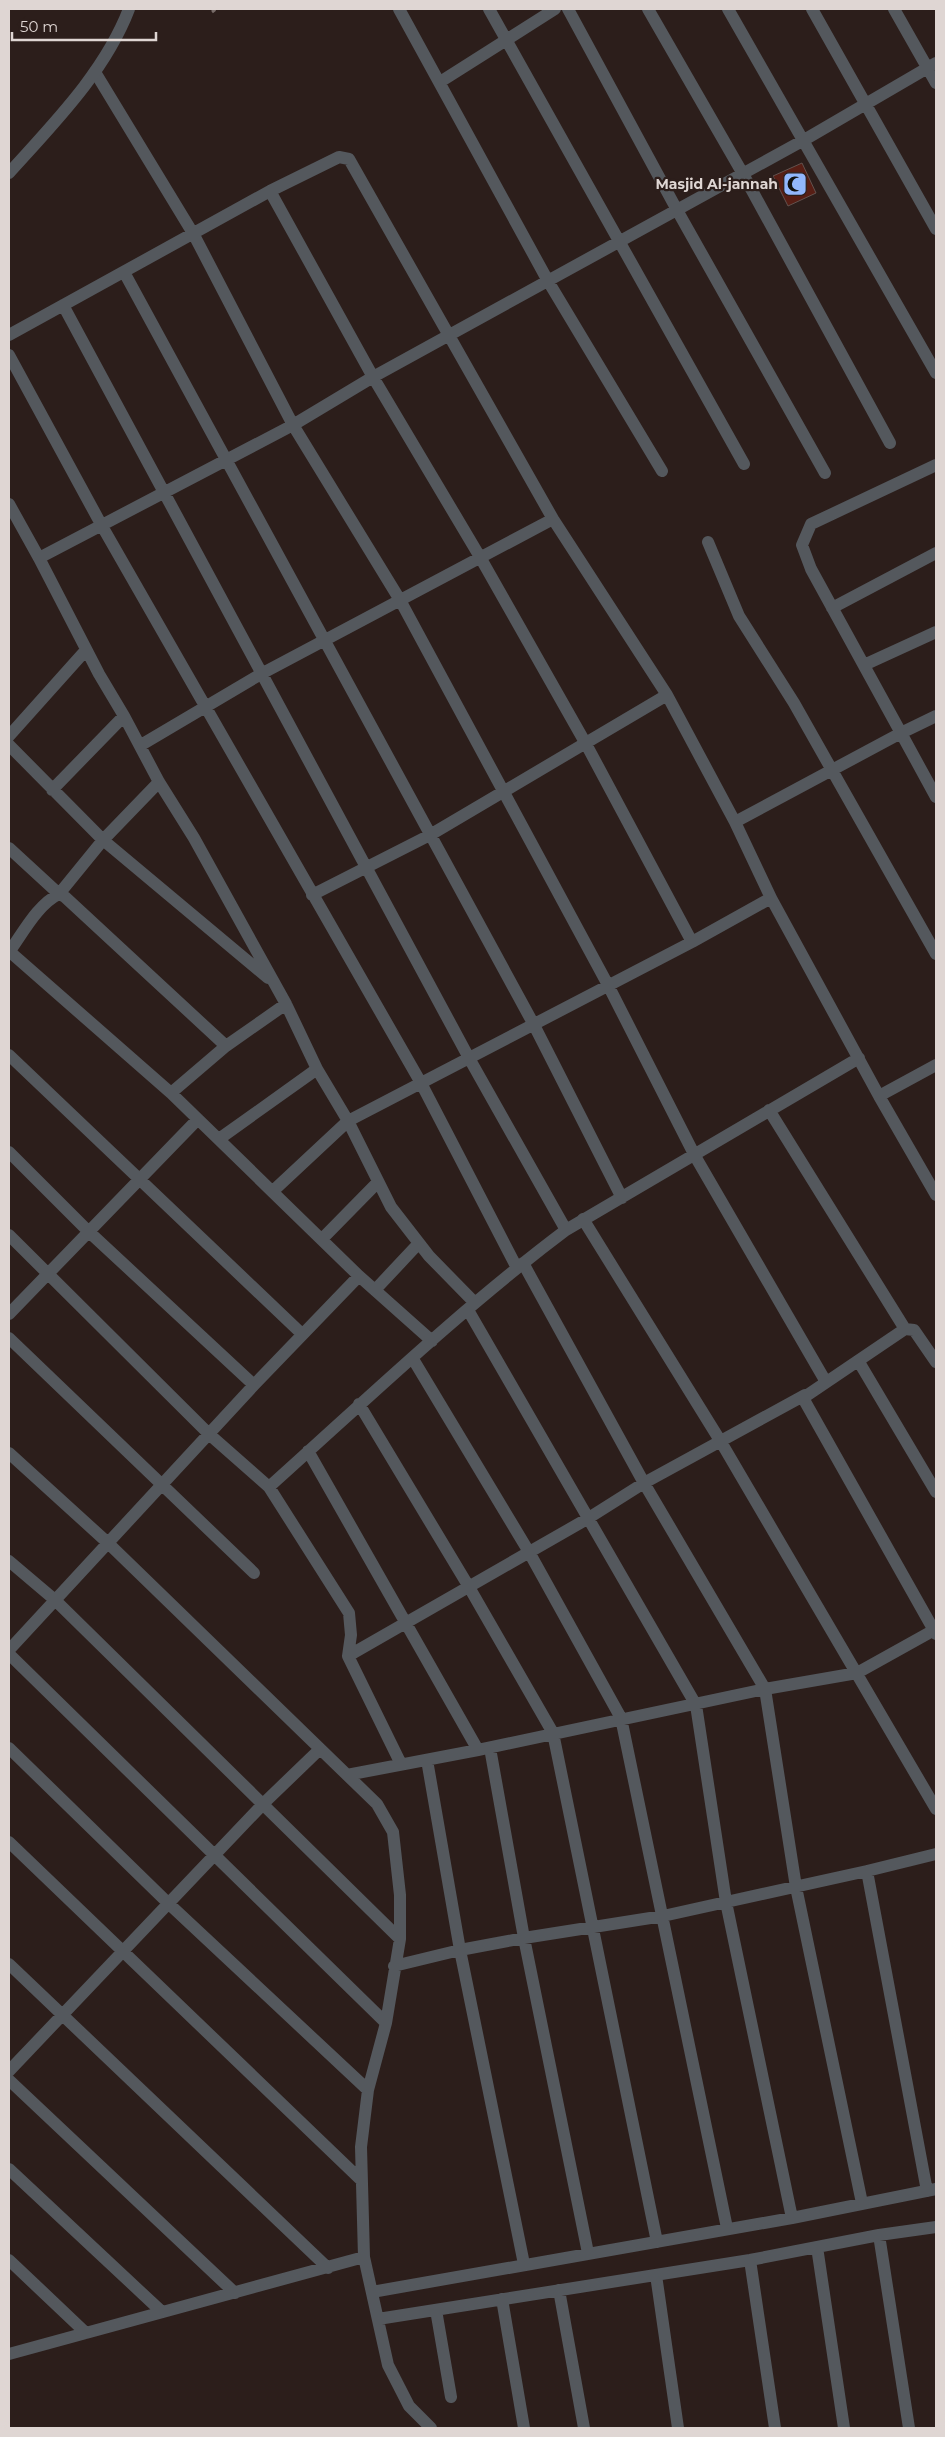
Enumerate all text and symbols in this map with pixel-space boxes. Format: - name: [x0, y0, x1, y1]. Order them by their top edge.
- scale bar: [12, 10, 156, 42]
- text: 50 m: [20, 17, 58, 36]
- mosque icon: Masjid Al-jannah: [782, 171, 808, 197]
- place label: Masjid Al-jannah: [655, 175, 778, 193]

